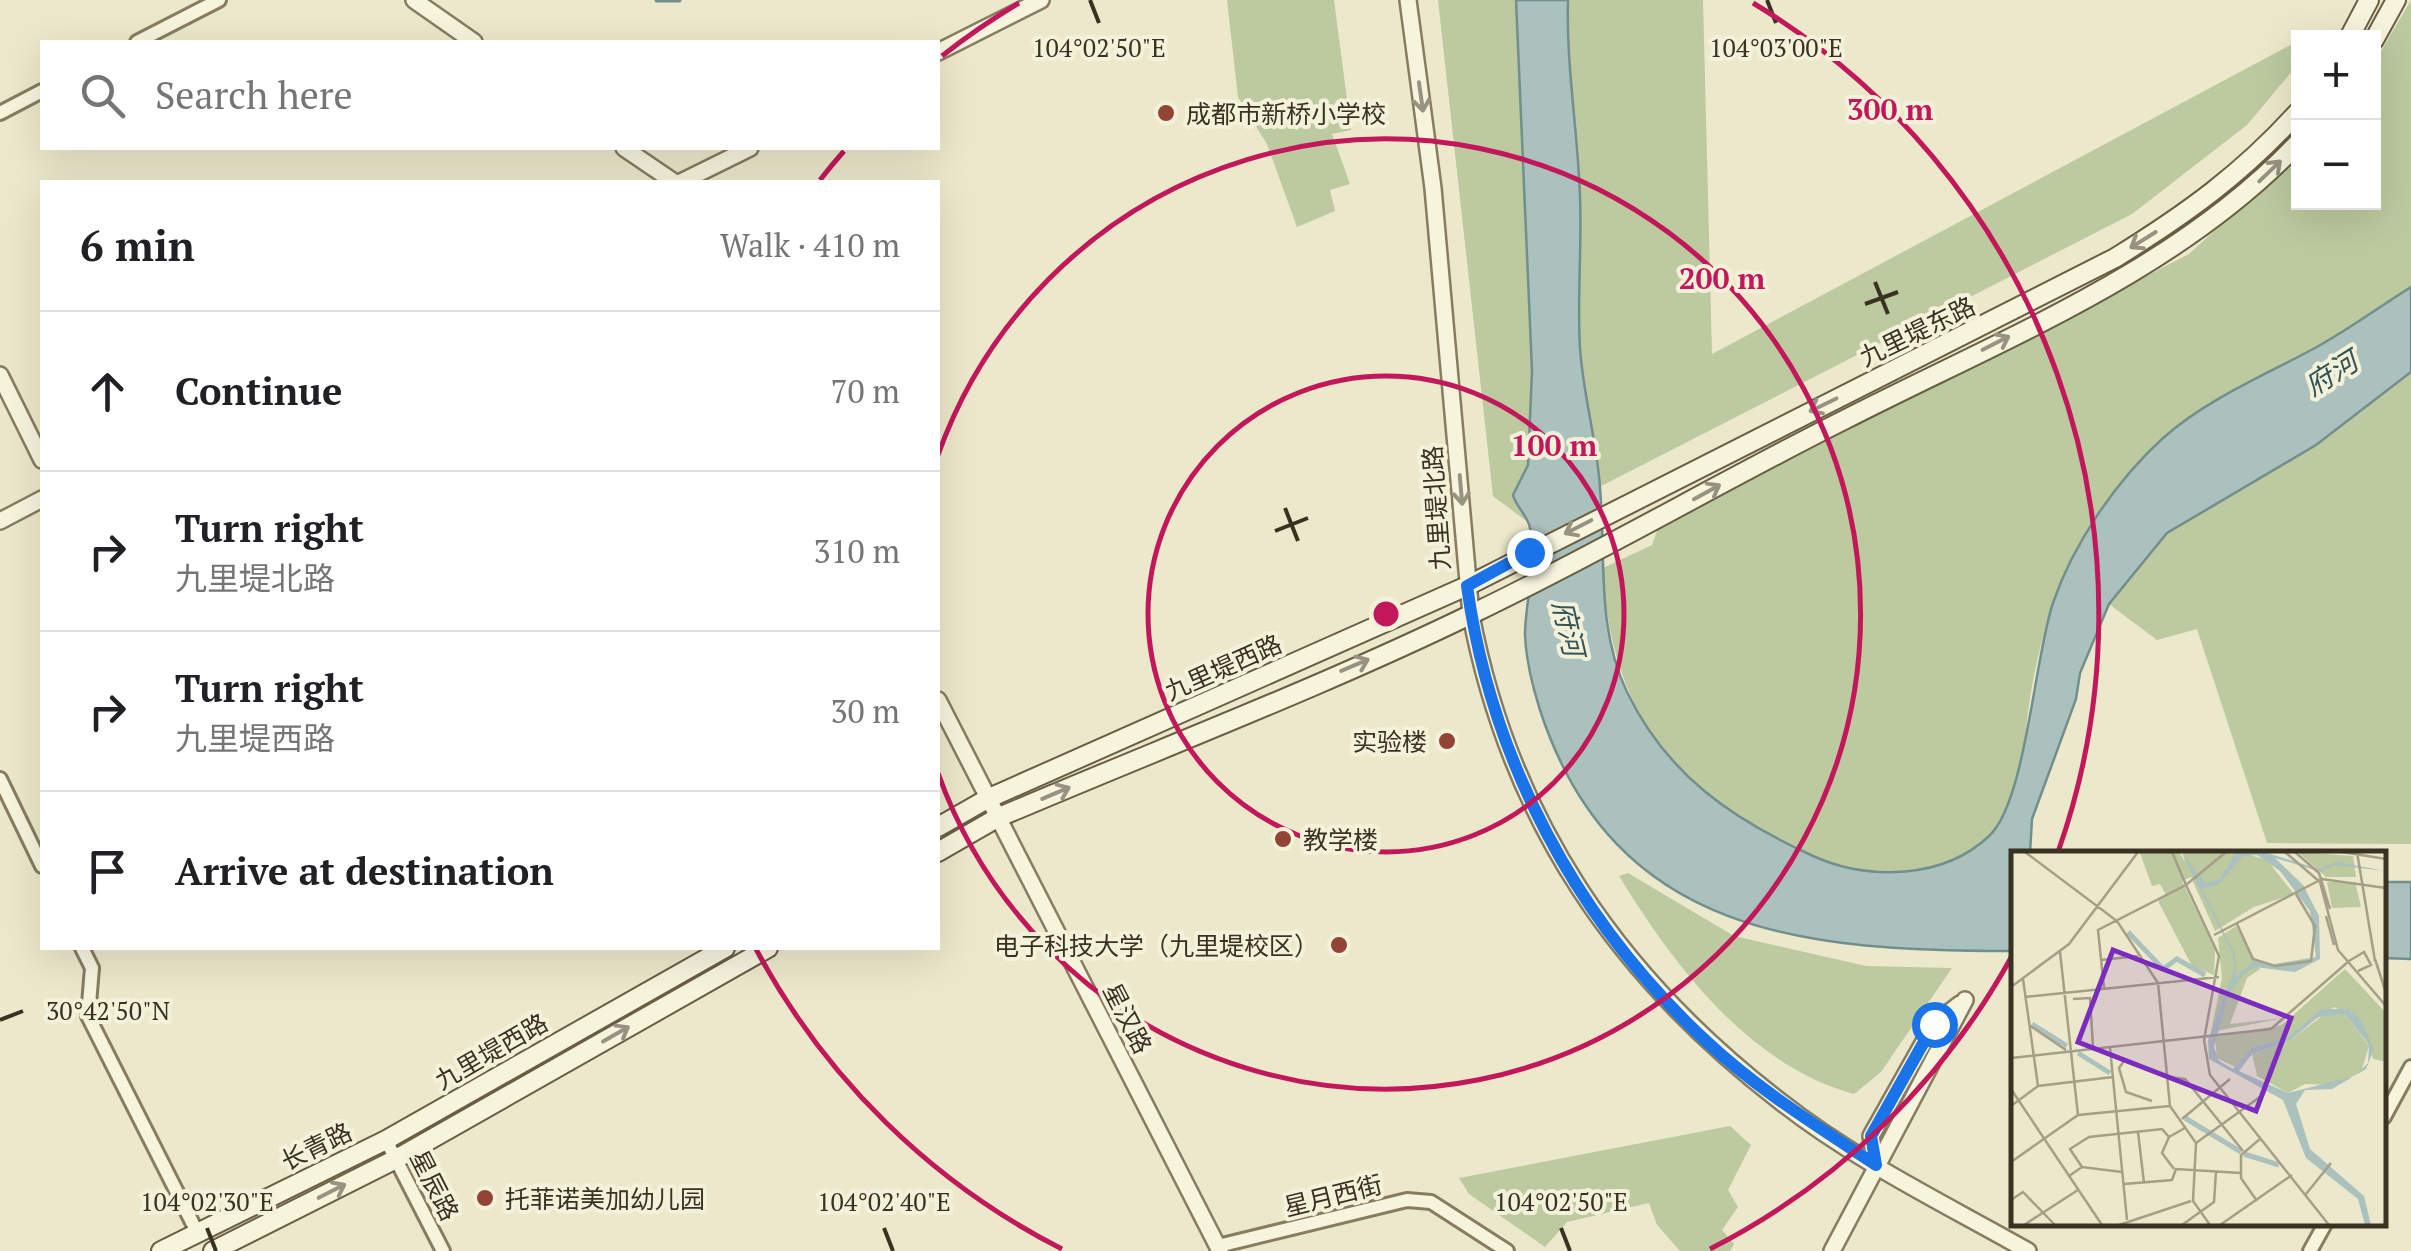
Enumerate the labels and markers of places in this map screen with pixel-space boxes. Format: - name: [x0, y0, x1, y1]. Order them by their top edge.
- place label: 成都市新桥小学校: [1186, 97, 1386, 130]
- marker: 成都市新桥小学校: [1155, 102, 1177, 124]
- centre of rings: [1368, 596, 1404, 632]
- place label: 实验楼: [1352, 725, 1427, 758]
- marker: 实验楼: [1436, 730, 1458, 752]
- place label: 教学楼: [1303, 823, 1378, 856]
- marker: 教学楼: [1272, 828, 1294, 850]
- place label: 电子科技大学（九里堤校区）: [994, 929, 1319, 962]
- marker: 电子科技大学（九里堤校区）: [1328, 934, 1350, 956]
- place label: 托菲诺美加幼儿园: [505, 1182, 705, 1215]
- marker: 托菲诺美加幼儿园: [474, 1187, 496, 1209]

